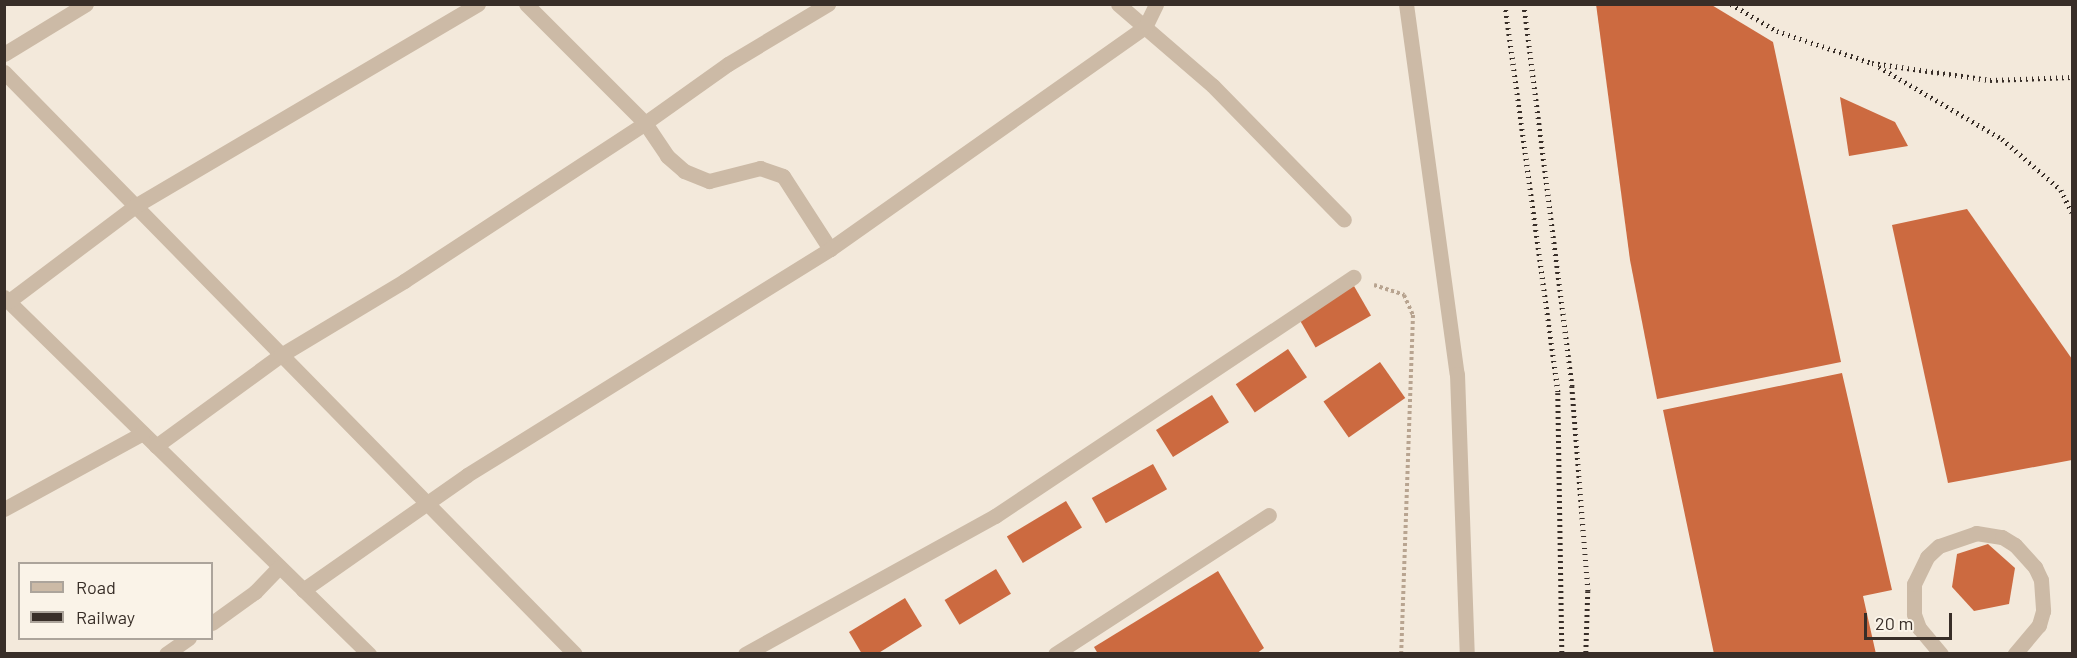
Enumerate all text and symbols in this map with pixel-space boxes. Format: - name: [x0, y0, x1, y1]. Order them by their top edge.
- legend: [18, 562, 213, 640]
- text: Road: [76, 576, 116, 598]
- scale bar: [1867, 601, 1956, 639]
- text: Railway: [76, 606, 135, 628]
- text: 20 m: [1875, 612, 1913, 634]

